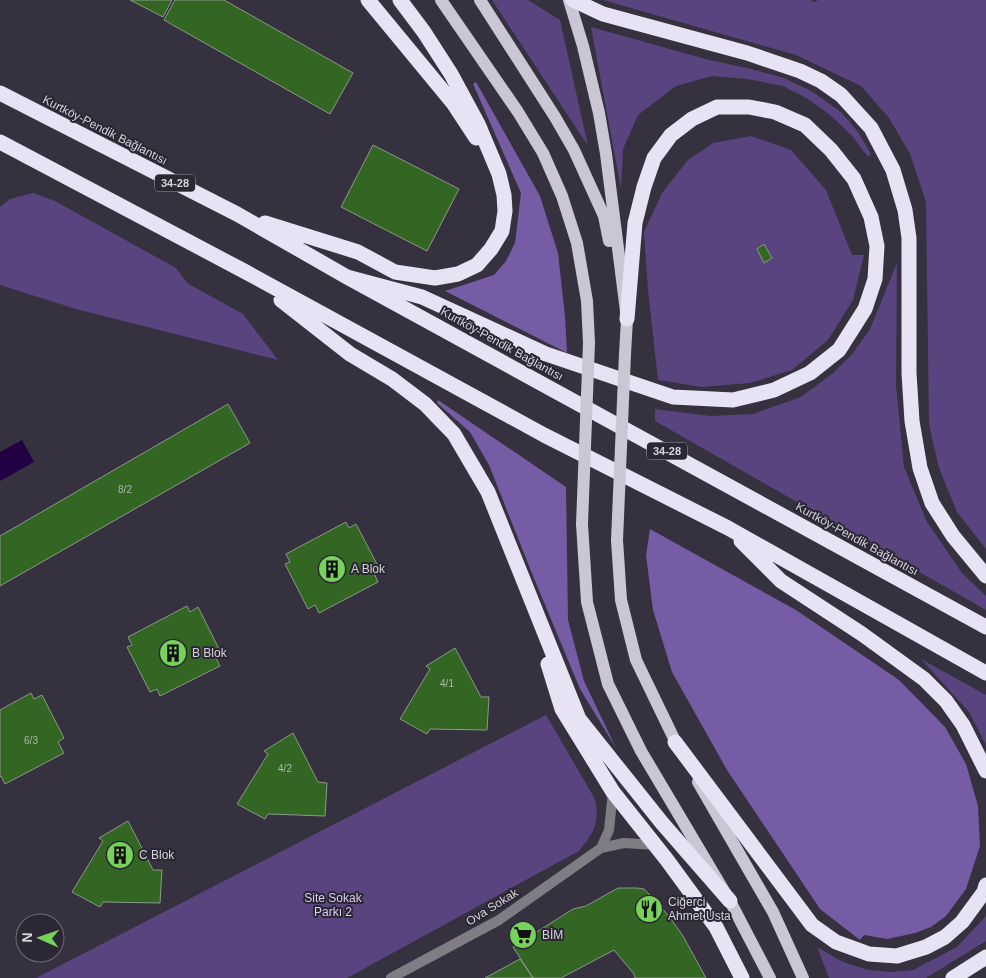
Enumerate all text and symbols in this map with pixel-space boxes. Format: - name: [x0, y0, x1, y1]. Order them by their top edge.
- street label: Kurtköy-Pendik Bağlantısı: [40, 92, 170, 168]
- road number: 34-28: [155, 174, 195, 192]
- street label: Kurtköy-Pendik Bağlantısı: [438, 304, 566, 384]
- road number: 34-28: [647, 442, 687, 460]
- house number: 8/2: [118, 484, 132, 495]
- street label: Kurtköy-Pendik Bağlantısı: [793, 499, 921, 579]
- building icon: A Blok: [317, 554, 347, 584]
- place label: A Blok: [351, 562, 386, 576]
- building icon: B Blok: [158, 638, 188, 668]
- place label: B Blok: [192, 646, 228, 660]
- house number: 4/1: [440, 678, 454, 689]
- house number: 6/3: [24, 735, 38, 746]
- house number: 4/2: [278, 763, 292, 774]
- building icon: C Blok: [105, 840, 135, 870]
- place label: C Blok: [139, 848, 175, 862]
- street label: Ova Sokak: [463, 885, 521, 928]
- park label: Site Sokak Parkı 2: [304, 891, 363, 919]
- restaurant icon: Ciğerci Ahmet Usta: [634, 894, 664, 924]
- place label: Ciğerci Ahmet Usta: [668, 895, 731, 923]
- north arrow: [15, 913, 65, 963]
- supermarket icon: BİM: [508, 920, 538, 950]
- place label: BİM: [542, 928, 563, 942]
- text: N: [19, 932, 35, 943]

